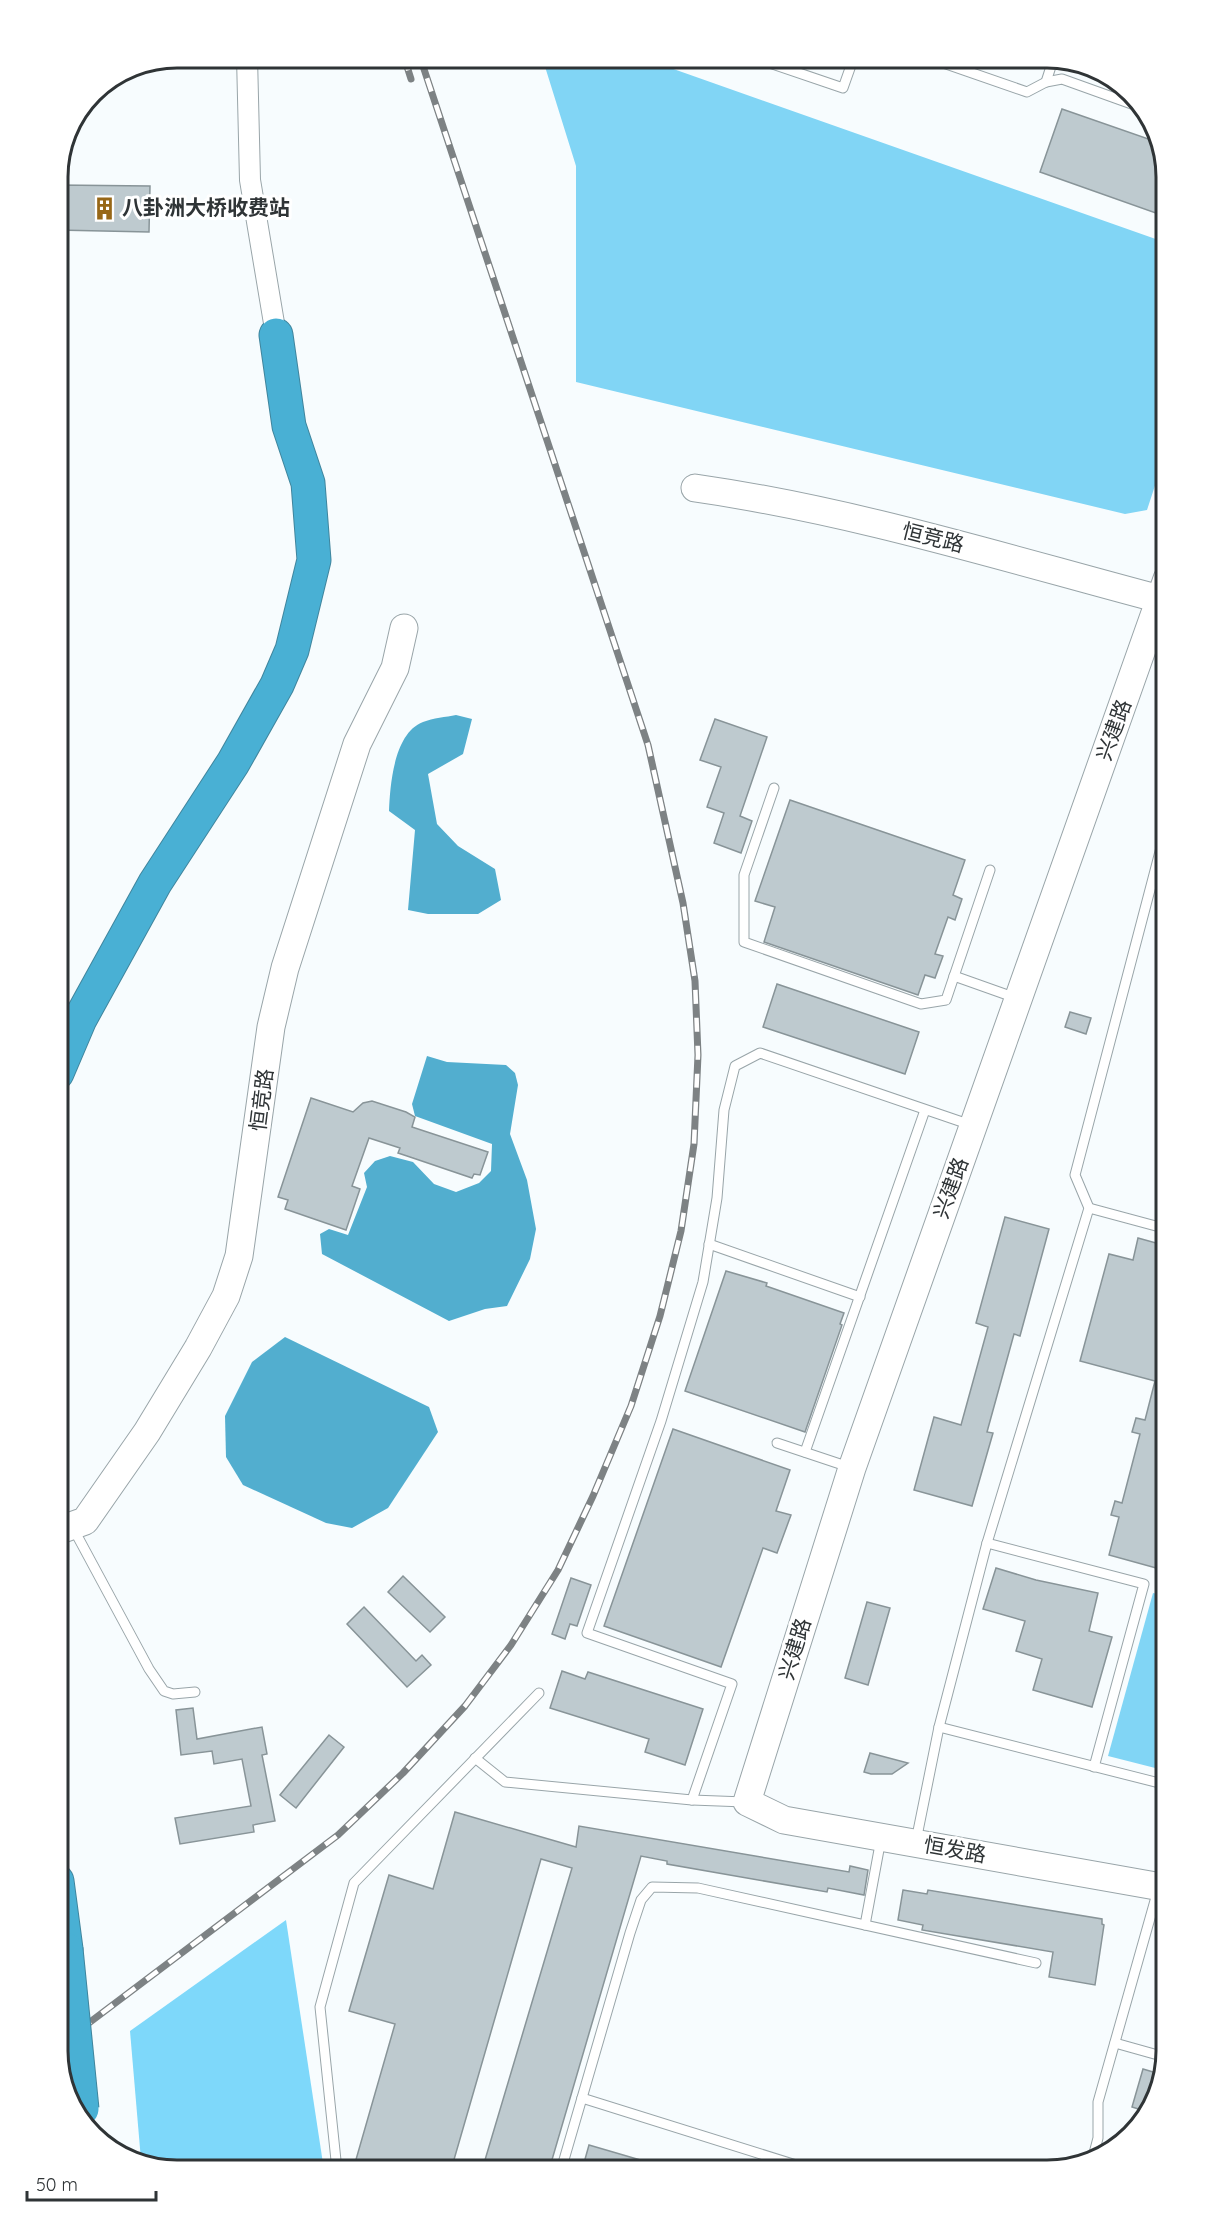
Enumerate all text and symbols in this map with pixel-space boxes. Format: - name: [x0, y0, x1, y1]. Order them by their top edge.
- place label: 八卦洲大桥收费站: [122, 194, 290, 220]
- building icon: 八卦洲大桥收费站: [91, 195, 117, 221]
- street label: 恒竞路: [900, 517, 967, 557]
- street label: 兴建路: [1090, 696, 1136, 764]
- street label: 恒竞路: [244, 1067, 278, 1133]
- street label: 兴建路: [927, 1154, 973, 1222]
- street label: 兴建路: [772, 1615, 816, 1683]
- street label: 恒发路: [922, 1831, 988, 1867]
- scale bar: [27, 2164, 156, 2202]
- text: 50 m: [36, 2173, 78, 2196]

